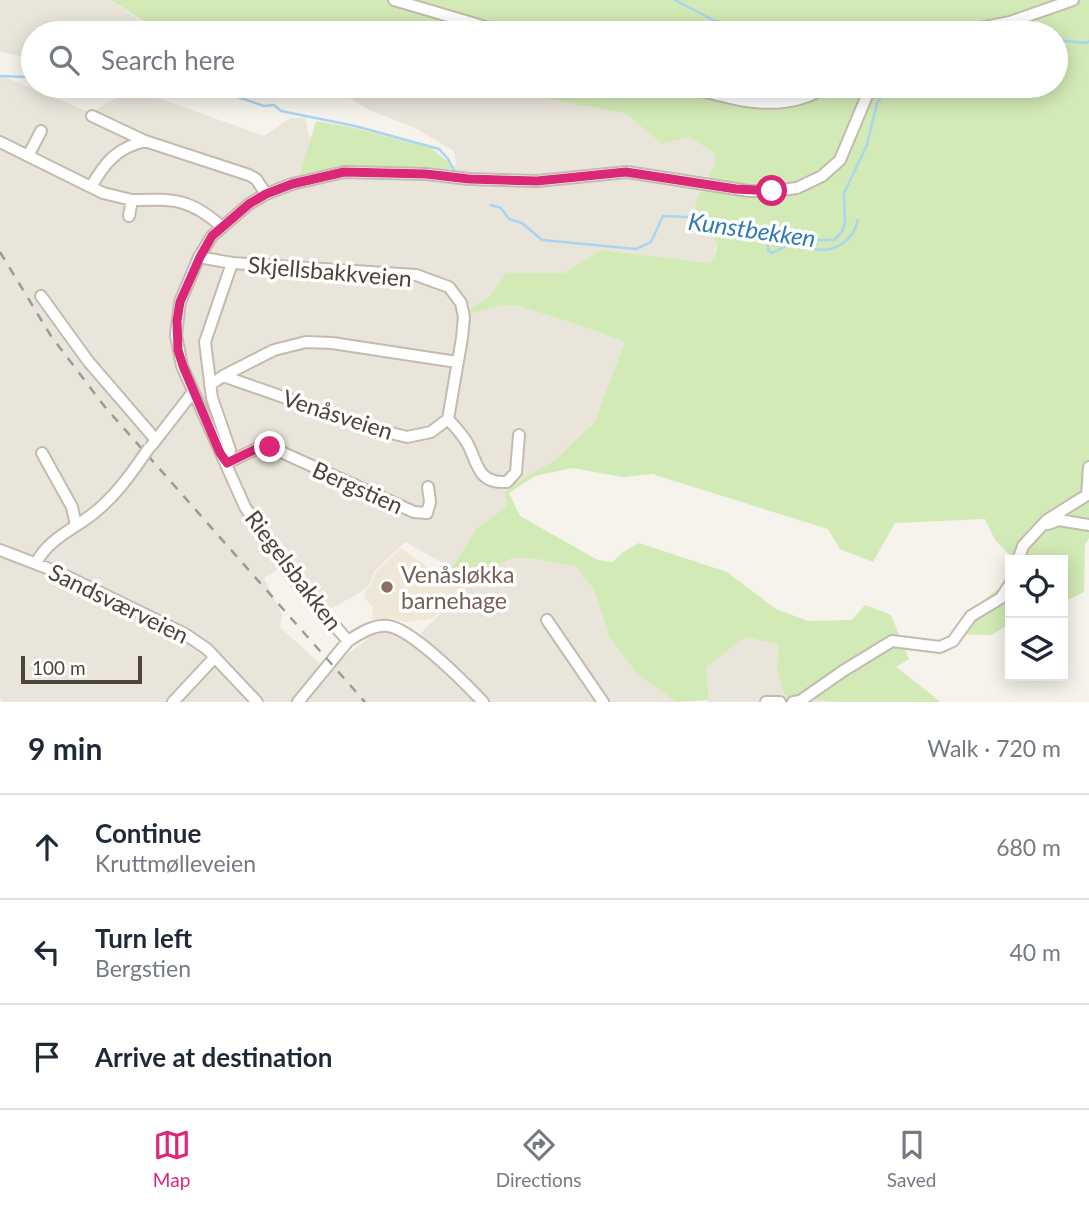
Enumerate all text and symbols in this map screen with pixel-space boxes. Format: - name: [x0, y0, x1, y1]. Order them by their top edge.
- search box: [21, 21, 1068, 98]
- icon: search: [45, 41, 83, 79]
- text: Search here: [101, 44, 235, 76]
- route start: [756, 175, 787, 206]
- water label: Kunstbekken: [687, 206, 817, 252]
- street label: Skjellsbakkveien: [247, 250, 413, 292]
- street label: Venåsveien: [279, 383, 397, 445]
- route end: [254, 431, 285, 462]
- street label: Bergstien: [308, 455, 408, 519]
- street label: Riegelsbakken: [240, 504, 348, 636]
- map controls: [1005, 555, 1068, 681]
- button: locate: [1005, 555, 1068, 618]
- street label: Sandsværveien: [45, 557, 193, 649]
- place label: Venåsløkka barnehage: [401, 560, 514, 614]
- marker: Venåsløkka barnehage: [379, 579, 395, 595]
- button: layers: [1005, 618, 1068, 681]
- scale bar: [21, 653, 142, 685]
- text: 100 m: [32, 656, 86, 679]
- text: 9 min: [28, 730, 102, 766]
- text: Walk · 720 m: [927, 734, 1061, 762]
- text: Continue: [95, 817, 201, 849]
- icon: ahead: [28, 828, 66, 866]
- text: 680 m: [996, 833, 1061, 861]
- text: Kruttmølleveien: [95, 849, 256, 877]
- text: Turn left: [95, 922, 192, 954]
- icon: left: [28, 933, 66, 971]
- text: 40 m: [1010, 938, 1061, 966]
- text: Bergstien: [95, 954, 191, 982]
- icon: arrive: [28, 1038, 66, 1076]
- text: Arrive at destination: [95, 1041, 332, 1073]
- tab: Map: [153, 1126, 191, 1191]
- tab: Directions: [496, 1126, 582, 1191]
- tab: Saved: [887, 1126, 936, 1191]

